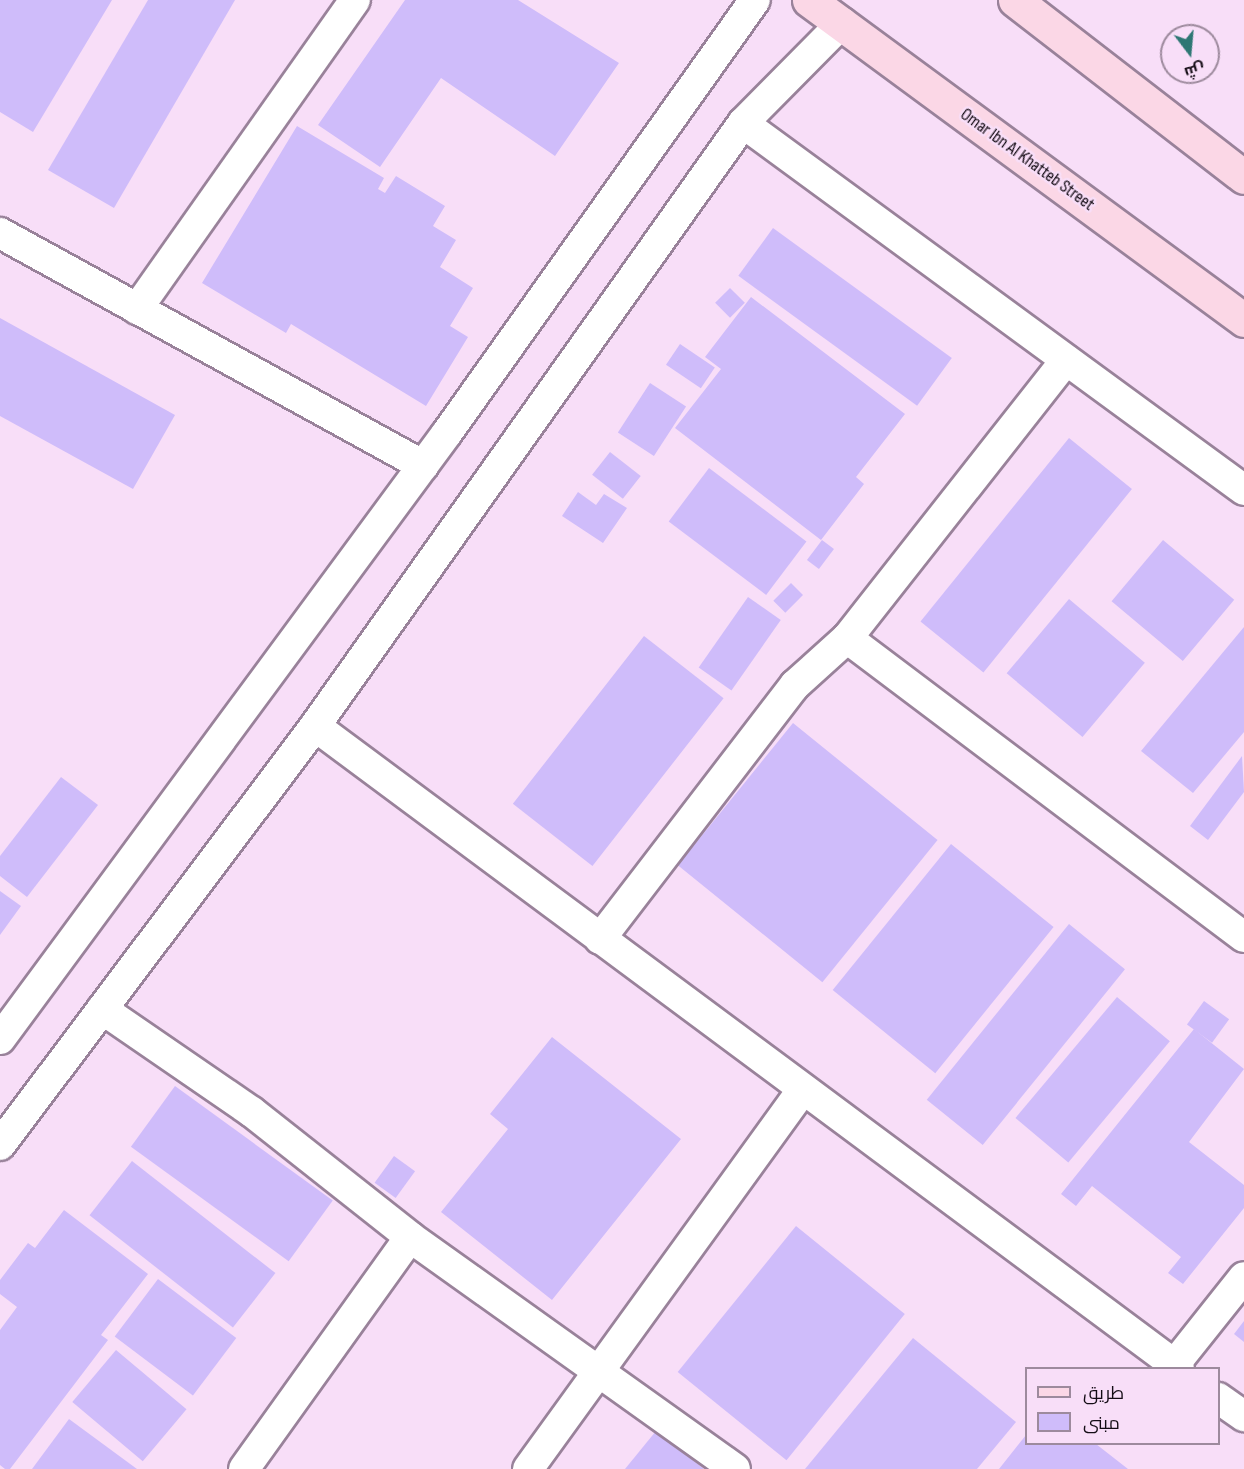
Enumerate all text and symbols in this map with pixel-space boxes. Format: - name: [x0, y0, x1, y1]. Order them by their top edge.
- north arrow: [1160, 24, 1220, 84]
- text: ش: [1182, 58, 1207, 82]
- street label: Omar Ibn Al Khatteb Street: [956, 104, 1098, 216]
- legend: [1025, 1367, 1220, 1445]
- text: طريق: [1083, 1383, 1124, 1404]
- text: مبنى: [1083, 1413, 1120, 1434]

